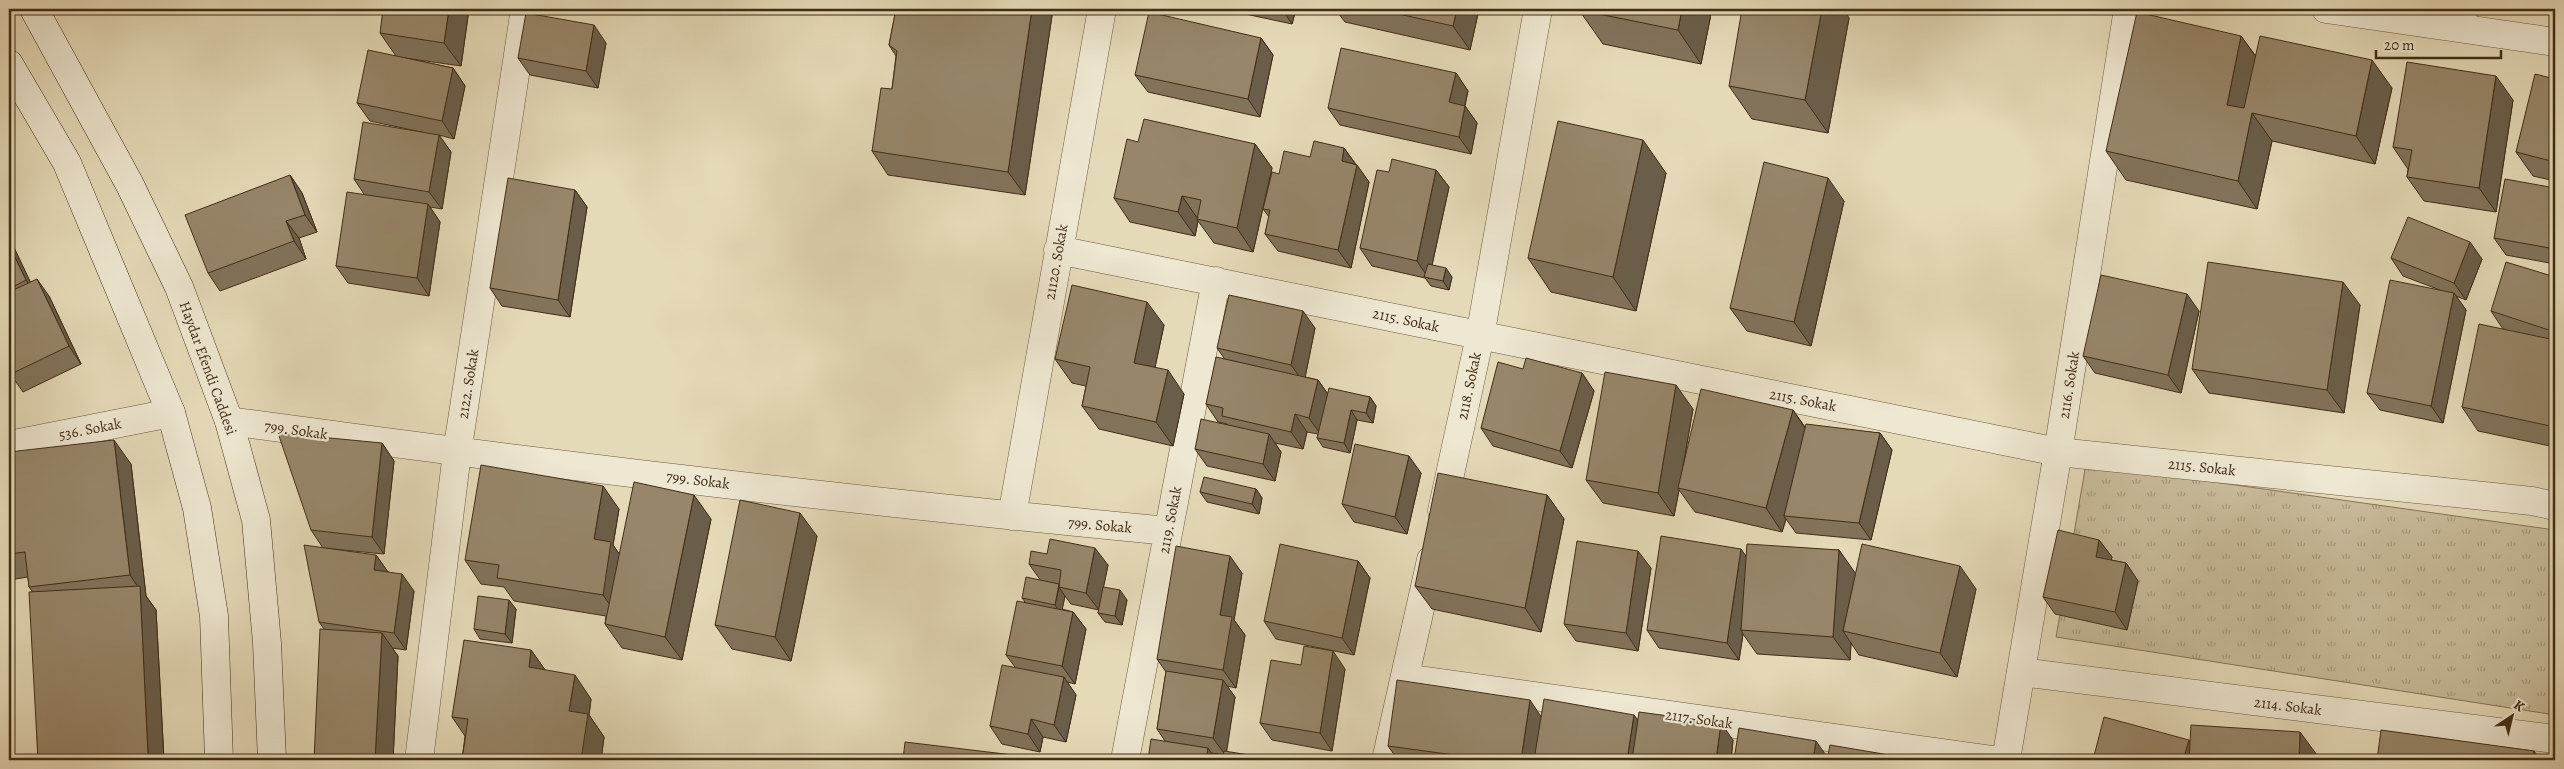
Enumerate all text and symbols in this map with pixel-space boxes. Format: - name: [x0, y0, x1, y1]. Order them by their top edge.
- scale bar: [2376, 28, 2502, 60]
- text: 20 m: [2384, 35, 2415, 55]
- street label: 21120. Sokak: [1040, 222, 1073, 301]
- street label: Haydar Efendi Caddesi: [175, 298, 241, 438]
- street label: 2115. Sokak: [1371, 303, 1442, 337]
- street label: 2122. Sokak: [453, 347, 483, 420]
- street label: 2116. Sokak: [2054, 349, 2084, 420]
- street label: 2118. Sokak: [1452, 350, 1486, 422]
- street label: 2115. Sokak: [1768, 384, 1839, 416]
- street label: 536. Sokak: [57, 413, 124, 445]
- street label: 799. Sokak: [263, 416, 330, 444]
- street label: 2115. Sokak: [2167, 454, 2237, 481]
- street label: 799. Sokak: [665, 466, 731, 494]
- street label: 2119. Sokak: [1154, 484, 1186, 555]
- street label: 799. Sokak: [1067, 512, 1133, 538]
- street label: 2114. Sokak: [2253, 692, 2324, 720]
- north arrow: [2486, 692, 2536, 742]
- text: K: [2510, 695, 2529, 717]
- street label: 2117. Sokak: [1664, 704, 1734, 734]

